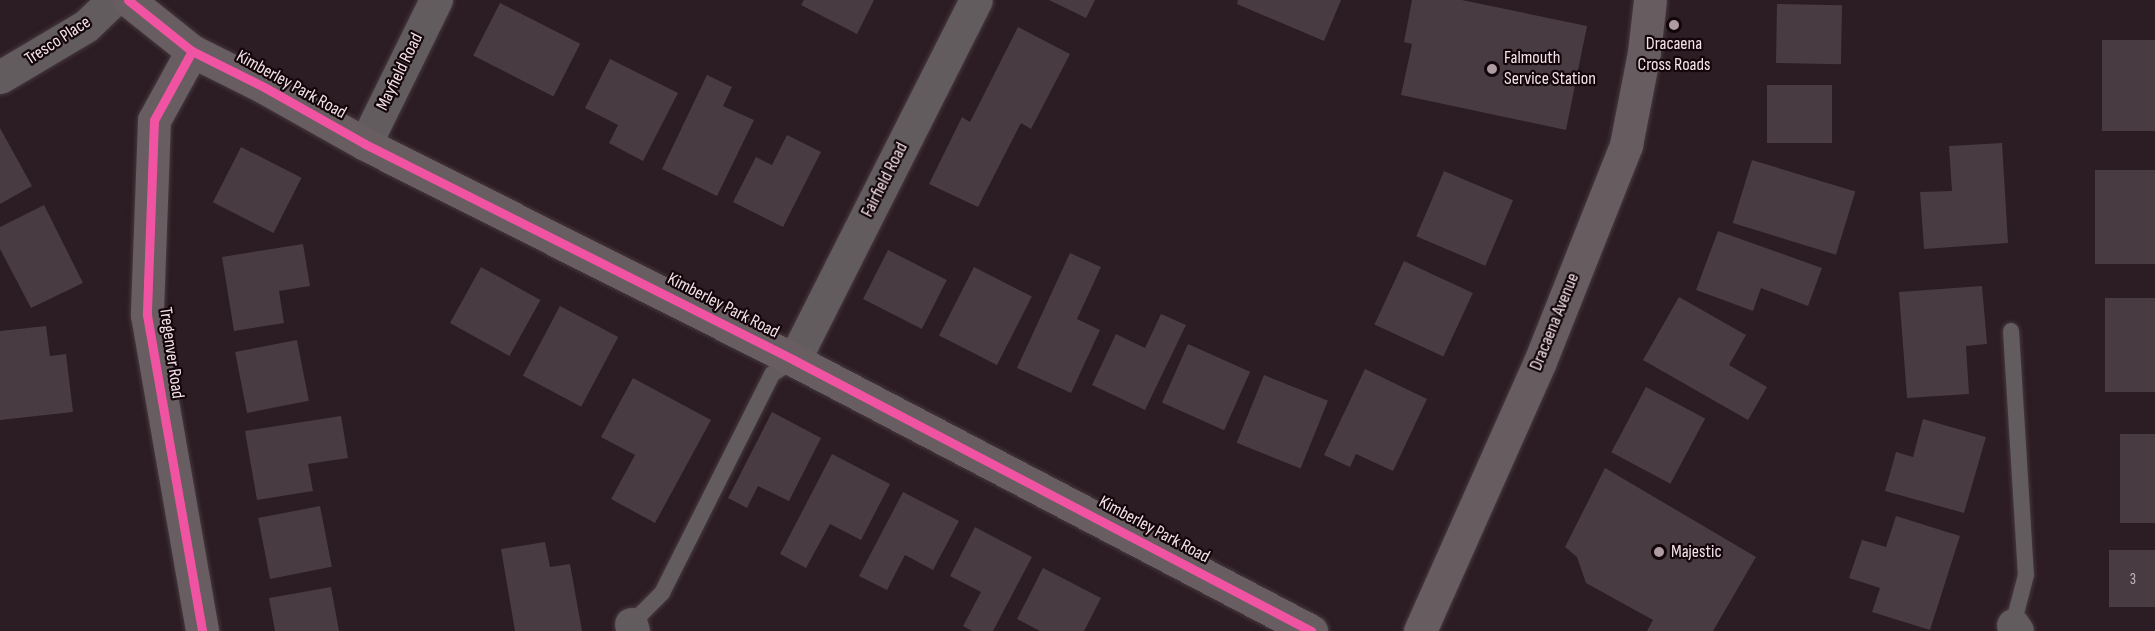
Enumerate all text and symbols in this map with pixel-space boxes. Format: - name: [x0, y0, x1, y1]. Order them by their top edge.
- street label: Tresco Place: [21, 12, 95, 70]
- marker: Dracaena Cross Roads: [1667, 18, 1681, 32]
- street label: Mayfield Road: [372, 30, 428, 114]
- place label: Dracaena Cross Roads: [1637, 34, 1711, 76]
- street label: Kimberley Park Road: [232, 46, 350, 124]
- place label: Falmouth Service Station: [1504, 48, 1596, 90]
- marker: Falmouth Service Station: [1485, 62, 1499, 76]
- street label: Fairfield Road: [857, 139, 913, 221]
- street label: Kimberley Park Road: [664, 269, 782, 343]
- street label: Dracaena Avenue: [1526, 270, 1584, 374]
- street label: Tregenver Road: [154, 306, 188, 400]
- street label: Kimberley Park Road: [1095, 492, 1213, 568]
- place label: Majestic: [1671, 541, 1722, 563]
- marker: Majestic: [1652, 545, 1666, 559]
- house number: 3: [2130, 571, 2136, 589]

